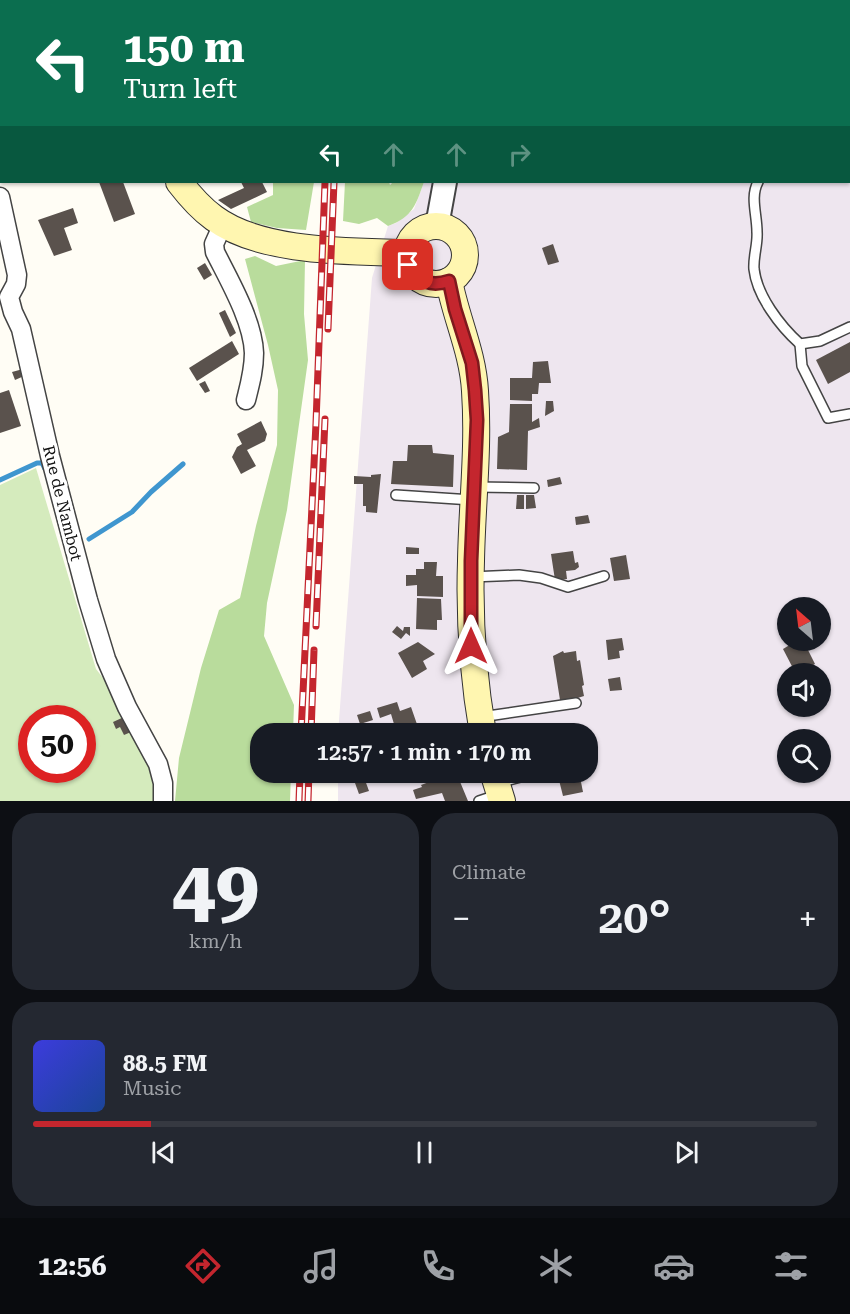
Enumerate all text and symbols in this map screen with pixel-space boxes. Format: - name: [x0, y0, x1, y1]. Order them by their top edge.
- text: 150 m: [123, 23, 245, 72]
- icon: left: [24, 24, 102, 102]
- text: Turn left: [123, 73, 237, 105]
- icon: left: [314, 138, 347, 171]
- icon: ahead: [377, 138, 410, 171]
- icon: ahead: [440, 138, 473, 171]
- icon: right: [503, 138, 536, 171]
- pin: [382, 239, 433, 290]
- icon: arrive: [391, 248, 424, 281]
- street label: Rue de Nambot: [39, 443, 86, 563]
- north arrow: [777, 597, 831, 651]
- map controls: [777, 597, 831, 783]
- position arrow: [439, 614, 503, 678]
- button: sound: [777, 663, 831, 717]
- speed limit sign: 50: [18, 705, 96, 783]
- button: search: [777, 729, 831, 783]
- text: 12:57 · 1 min · 170 m: [317, 740, 531, 765]
- text: 49: [172, 844, 259, 935]
- text: Climate: [452, 860, 526, 884]
- text: 20°: [598, 891, 671, 944]
- text: −: [452, 899, 470, 938]
- text: +: [799, 899, 817, 938]
- text: km/h: [189, 929, 242, 953]
- text: 88.5 FM: [123, 1051, 207, 1076]
- text: Music: [123, 1076, 182, 1100]
- icon: previous: [147, 1136, 180, 1169]
- icon: pause: [408, 1136, 441, 1169]
- icon: next: [670, 1136, 703, 1169]
- icon: directions: [182, 1245, 224, 1287]
- icon: music: [300, 1245, 342, 1287]
- icon: phone: [417, 1245, 459, 1287]
- icon: climate: [535, 1245, 577, 1287]
- icon: car: [653, 1245, 695, 1287]
- icon: filters: [770, 1245, 812, 1287]
- text: 12:56: [38, 1250, 107, 1282]

